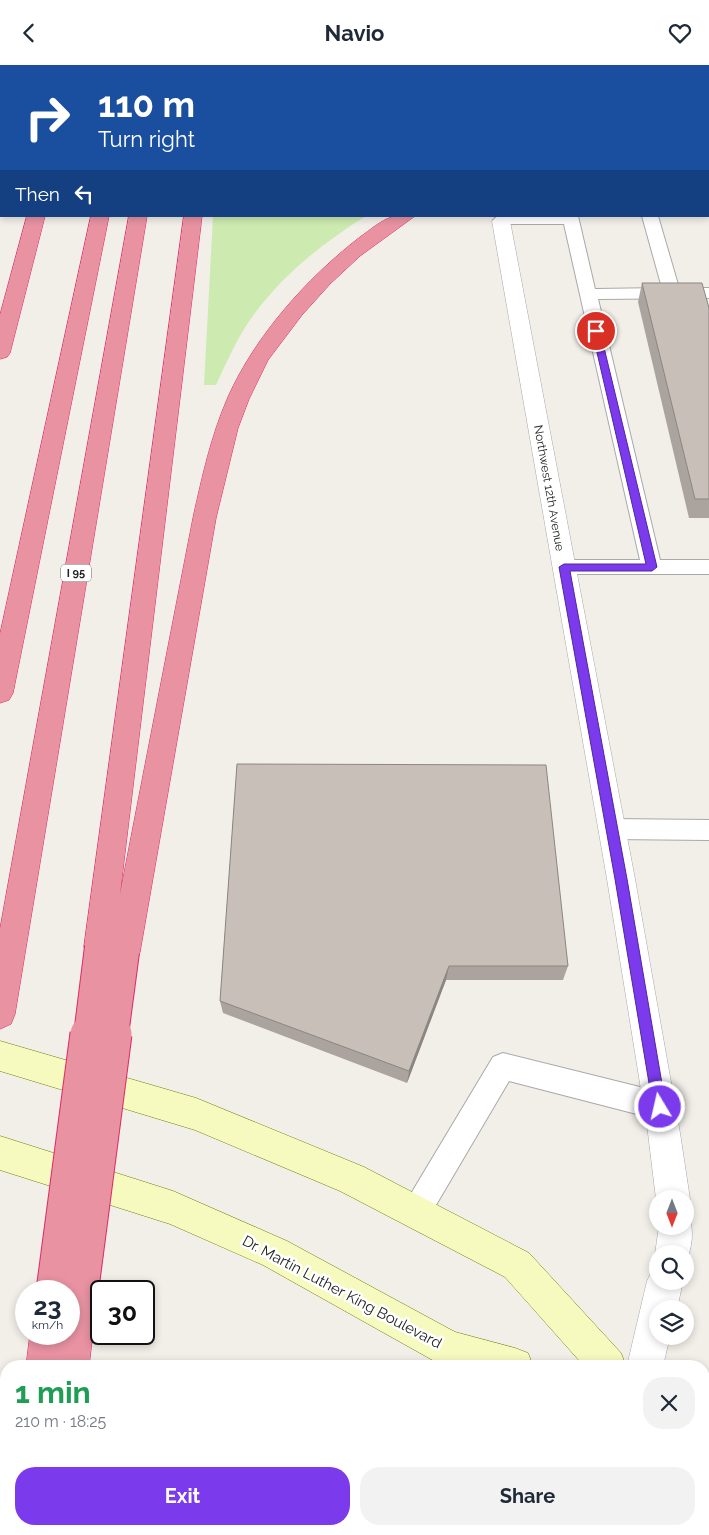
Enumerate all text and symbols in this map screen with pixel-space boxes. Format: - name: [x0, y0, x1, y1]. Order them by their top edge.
- icon: back: [15, 19, 43, 47]
- icon: heart: [666, 19, 694, 47]
- text: Navio: [325, 20, 384, 46]
- text: 110 m: [98, 84, 195, 125]
- icon: right: [15, 85, 80, 150]
- text: Turn right: [98, 126, 195, 152]
- icon: left: [70, 180, 98, 208]
- text: Then: [15, 183, 60, 205]
- pin: [575, 310, 617, 352]
- icon: arrive: [582, 317, 610, 345]
- street label: Northwest 12th Avenue: [531, 424, 567, 552]
- road number: I 95: [61, 564, 91, 581]
- position arrow: [633, 1080, 685, 1132]
- north arrow: [649, 1190, 694, 1235]
- map controls: [649, 1190, 694, 1345]
- street label: Dr. Martin Luther King Boulevard: [239, 1232, 445, 1352]
- button: search: [649, 1245, 694, 1290]
- speed limit sign: 30: [90, 1280, 155, 1345]
- text: 23: [33, 1291, 62, 1321]
- button: layers: [649, 1300, 694, 1345]
- text: km/h: [32, 1318, 63, 1332]
- text: 1 min: [15, 1375, 91, 1410]
- button: close: [643, 1377, 695, 1429]
- text: 210 m · 18:25: [15, 1412, 106, 1431]
- button: Exit: [15, 1467, 350, 1525]
- button: Share: [360, 1467, 695, 1525]

